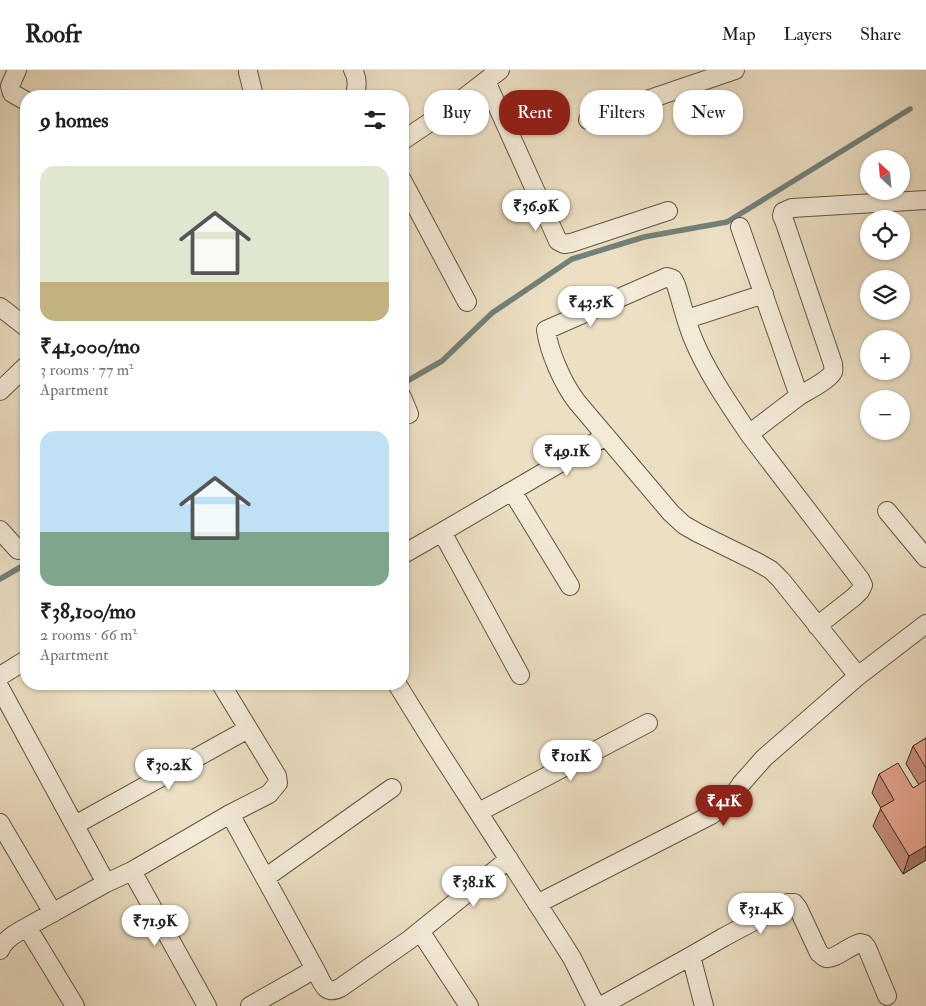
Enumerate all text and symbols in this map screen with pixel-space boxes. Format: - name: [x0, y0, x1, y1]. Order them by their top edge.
- text: Roofr: [25, 19, 82, 50]
- text: Map: [722, 23, 756, 46]
- text: Layers: [784, 23, 832, 46]
- text: Share: [860, 23, 901, 46]
- chip: Buy: [424, 90, 489, 135]
- chip: Rent: [499, 90, 570, 135]
- chip: Filters: [580, 90, 663, 135]
- chip: New: [673, 90, 743, 135]
- icon: filters: [361, 106, 389, 134]
- text: 9 homes: [40, 107, 109, 134]
- north arrow: [860, 150, 910, 200]
- map controls: [860, 150, 910, 440]
- pin: ₹36.9K: [495, 190, 577, 232]
- text: ₹36.9K: [513, 196, 559, 216]
- icon: home: [170, 198, 260, 288]
- button: locate: [860, 210, 910, 260]
- button: layers: [860, 270, 910, 320]
- pin: ₹43.5K: [550, 286, 632, 328]
- text: ₹43.5K: [569, 292, 613, 312]
- button: +: [860, 330, 910, 380]
- text: ₹41,000/mo: [40, 333, 140, 360]
- text: 3 rooms · 77 m²: [40, 360, 134, 380]
- text: Apartment: [40, 380, 108, 400]
- button: −: [860, 390, 910, 440]
- pin: ₹49.1K: [526, 434, 608, 477]
- text: ₹49.1K: [544, 441, 590, 461]
- icon: home: [170, 463, 260, 553]
- text: ₹38,100/mo: [40, 598, 136, 625]
- text: 2 rooms · 66 m²: [40, 625, 137, 645]
- text: Apartment: [40, 645, 108, 665]
- pin: ₹101K: [536, 740, 606, 782]
- text: ₹101K: [551, 746, 591, 766]
- pin: ₹30.2K: [128, 748, 210, 791]
- text: ₹30.2K: [146, 755, 192, 775]
- pin: ₹41K: [694, 784, 754, 827]
- text: ₹41K: [707, 791, 741, 811]
- pin: ₹38.1K: [433, 866, 515, 908]
- text: ₹38.1K: [453, 872, 495, 892]
- pin: ₹31.4K: [720, 892, 802, 935]
- text: ₹31.4K: [739, 899, 783, 919]
- pin: ₹71.9K: [114, 904, 196, 947]
- text: ₹71.9K: [133, 911, 177, 931]

